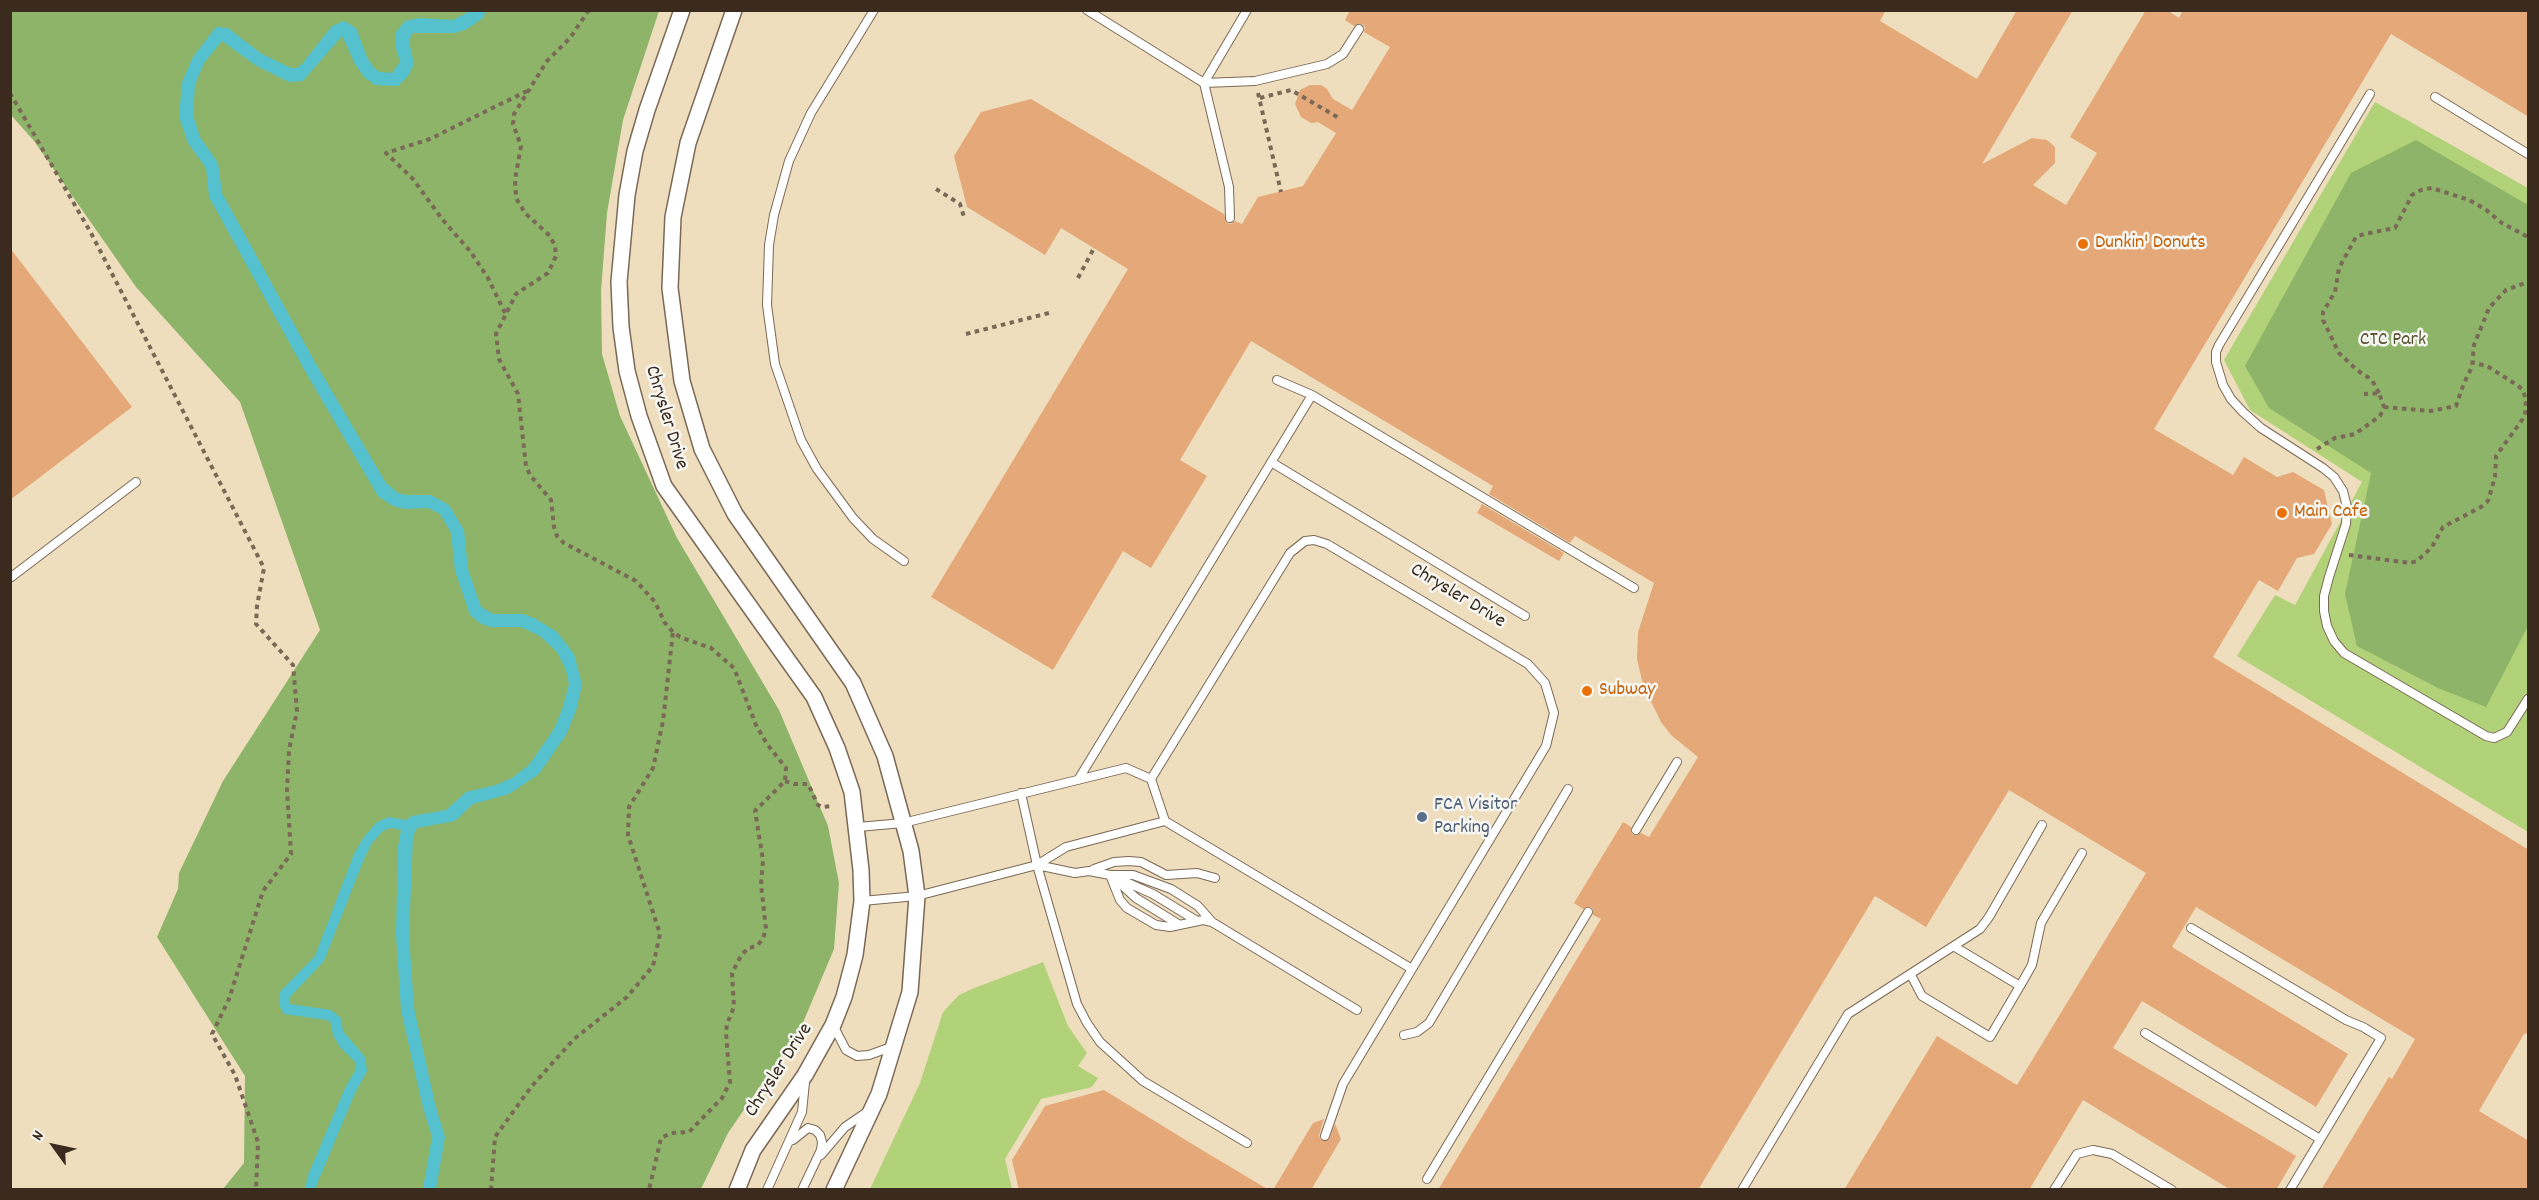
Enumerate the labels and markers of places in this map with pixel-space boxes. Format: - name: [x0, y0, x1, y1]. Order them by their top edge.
- place label: Dunkin' Donuts: [2095, 232, 2206, 256]
- marker: Dunkin' Donuts: [2076, 237, 2090, 251]
- place label: Main Cafe: [2294, 501, 2368, 525]
- marker: Main Cafe: [2275, 506, 2289, 520]
- place label: Subway: [1599, 679, 1655, 703]
- marker: Subway: [1580, 684, 1594, 698]
- place label: FCA Visitor Parking: [1434, 794, 1517, 841]
- marker: FCA Visitor Parking: [1415, 810, 1429, 824]

